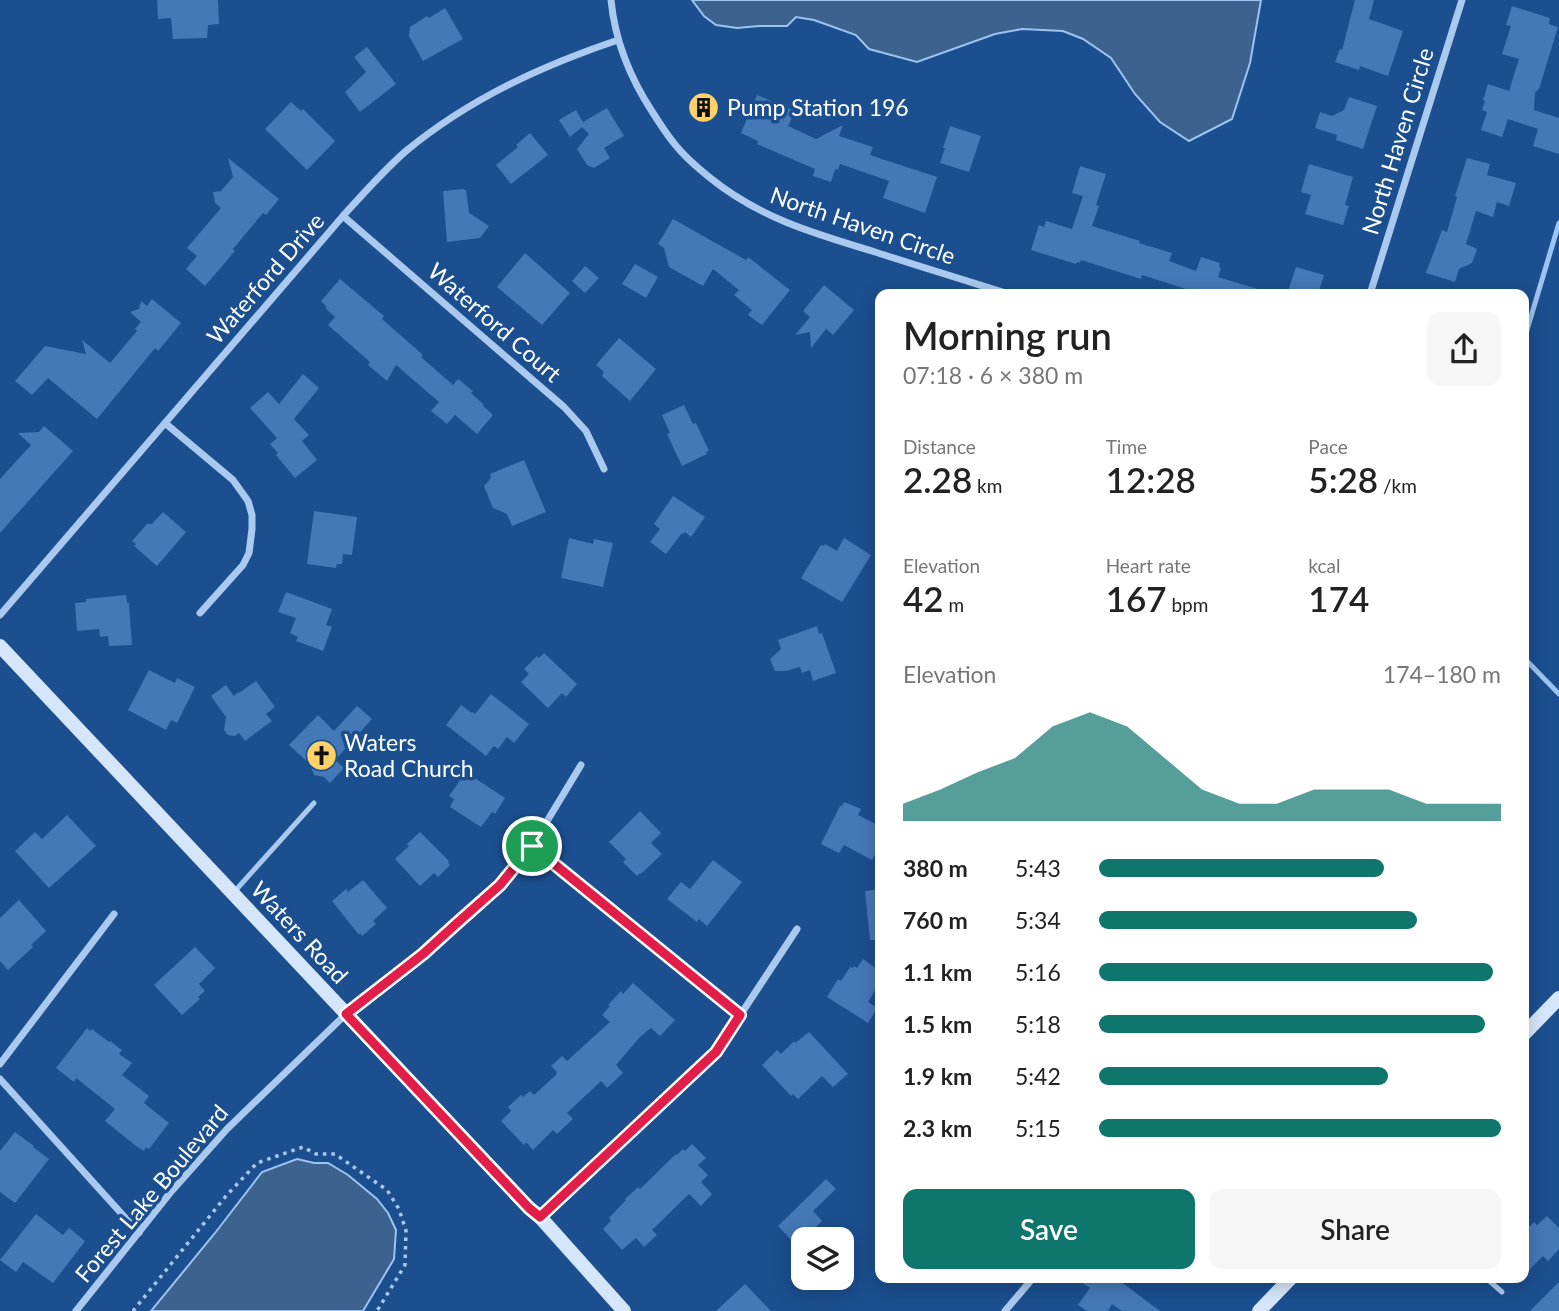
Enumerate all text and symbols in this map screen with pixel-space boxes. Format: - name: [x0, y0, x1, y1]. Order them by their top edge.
- street label: North Haven Circle: [1355, 44, 1439, 238]
- building icon: Pump Station 196: [687, 90, 721, 124]
- place label: Pump Station 196: [727, 93, 909, 121]
- street label: North Haven Circle: [767, 180, 959, 270]
- street label: Waterford Drive: [200, 207, 330, 349]
- street label: Waterford Court: [423, 256, 568, 388]
- text: Morning run: [903, 312, 1112, 358]
- button: share: [1427, 312, 1501, 386]
- text: 07:18 · 6 × 380 m: [903, 361, 1083, 389]
- text: Distance: [903, 435, 976, 458]
- text: Time: [1106, 435, 1147, 458]
- text: Pace: [1308, 435, 1348, 458]
- text: 2.28: [903, 458, 972, 500]
- text: 12:28: [1106, 458, 1196, 500]
- text: 5:28: [1308, 458, 1378, 500]
- text: km: [972, 474, 1002, 497]
- text: /km: [1378, 474, 1417, 497]
- text: Elevation: [903, 554, 980, 577]
- text: Heart rate: [1106, 554, 1191, 577]
- text: kcal: [1308, 554, 1340, 577]
- text: 42: [903, 577, 944, 619]
- text: 167: [1106, 577, 1167, 619]
- text: 174: [1308, 577, 1369, 619]
- text: m: [944, 593, 964, 616]
- text: bpm: [1167, 593, 1208, 616]
- text: Elevation: [903, 660, 996, 688]
- text: 174–180 m: [1383, 660, 1501, 688]
- place label: Waters Road Church: [344, 728, 474, 782]
- church icon: Waters Road Church: [304, 738, 338, 772]
- pin: [502, 816, 562, 876]
- icon: arrive: [513, 827, 551, 865]
- text: 380 m: [903, 854, 968, 882]
- text: 5:43: [1015, 854, 1061, 882]
- street label: Waters Road: [246, 875, 354, 989]
- text: 760 m: [903, 906, 968, 934]
- text: 5:34: [1015, 906, 1061, 934]
- text: 1.1 km: [903, 958, 972, 986]
- text: 5:16: [1015, 958, 1061, 986]
- text: 1.5 km: [903, 1010, 972, 1038]
- text: 5:18: [1015, 1010, 1061, 1038]
- text: 1.9 km: [903, 1062, 972, 1090]
- text: 5:42: [1015, 1062, 1061, 1090]
- street label: Forest Lake Boulevard: [69, 1099, 233, 1287]
- text: 2.3 km: [903, 1114, 972, 1142]
- text: 5:15: [1015, 1114, 1061, 1142]
- button: Save: [903, 1189, 1195, 1269]
- button: Share: [1209, 1189, 1501, 1269]
- map controls: [791, 1227, 854, 1290]
- button: layers: [791, 1227, 854, 1290]

